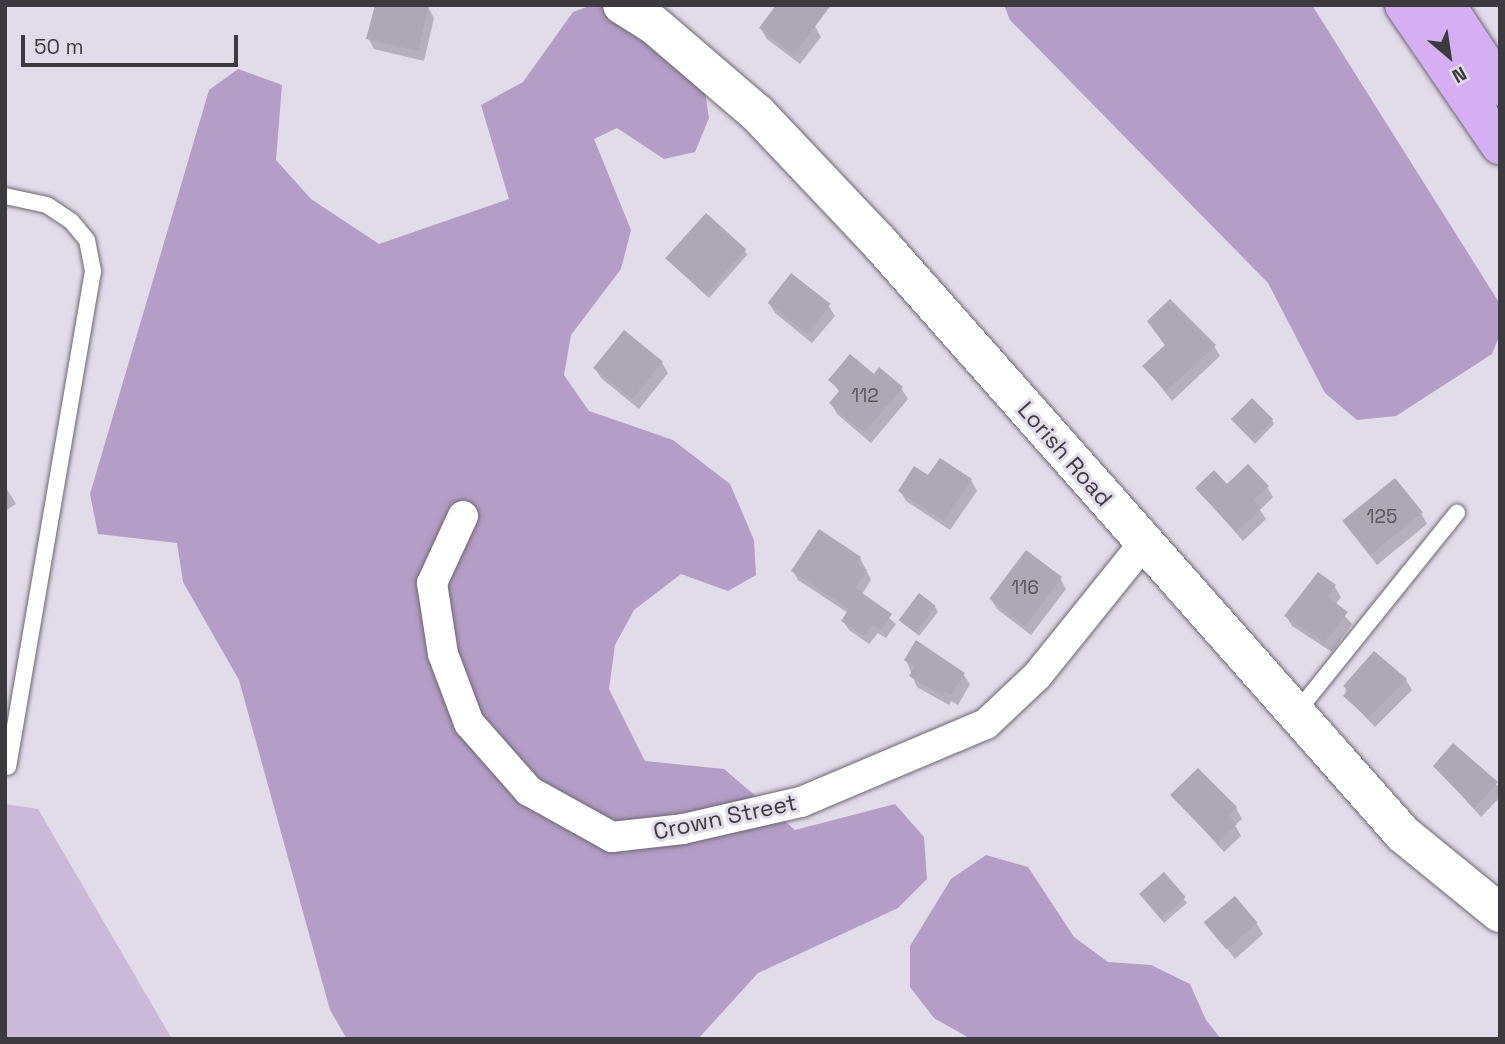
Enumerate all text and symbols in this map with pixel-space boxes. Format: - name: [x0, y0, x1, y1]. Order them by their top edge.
- scale bar: [24, 21, 242, 65]
- north arrow: [1414, 21, 1484, 91]
- text: 50 m: [34, 33, 84, 60]
- text: N: [1448, 61, 1471, 89]
- house number: 112: [851, 385, 879, 407]
- street label: Lorish Road: [1012, 396, 1118, 512]
- house number: 125: [1367, 506, 1397, 528]
- house number: 116: [1011, 577, 1039, 599]
- street label: Crown Street: [651, 788, 799, 846]

